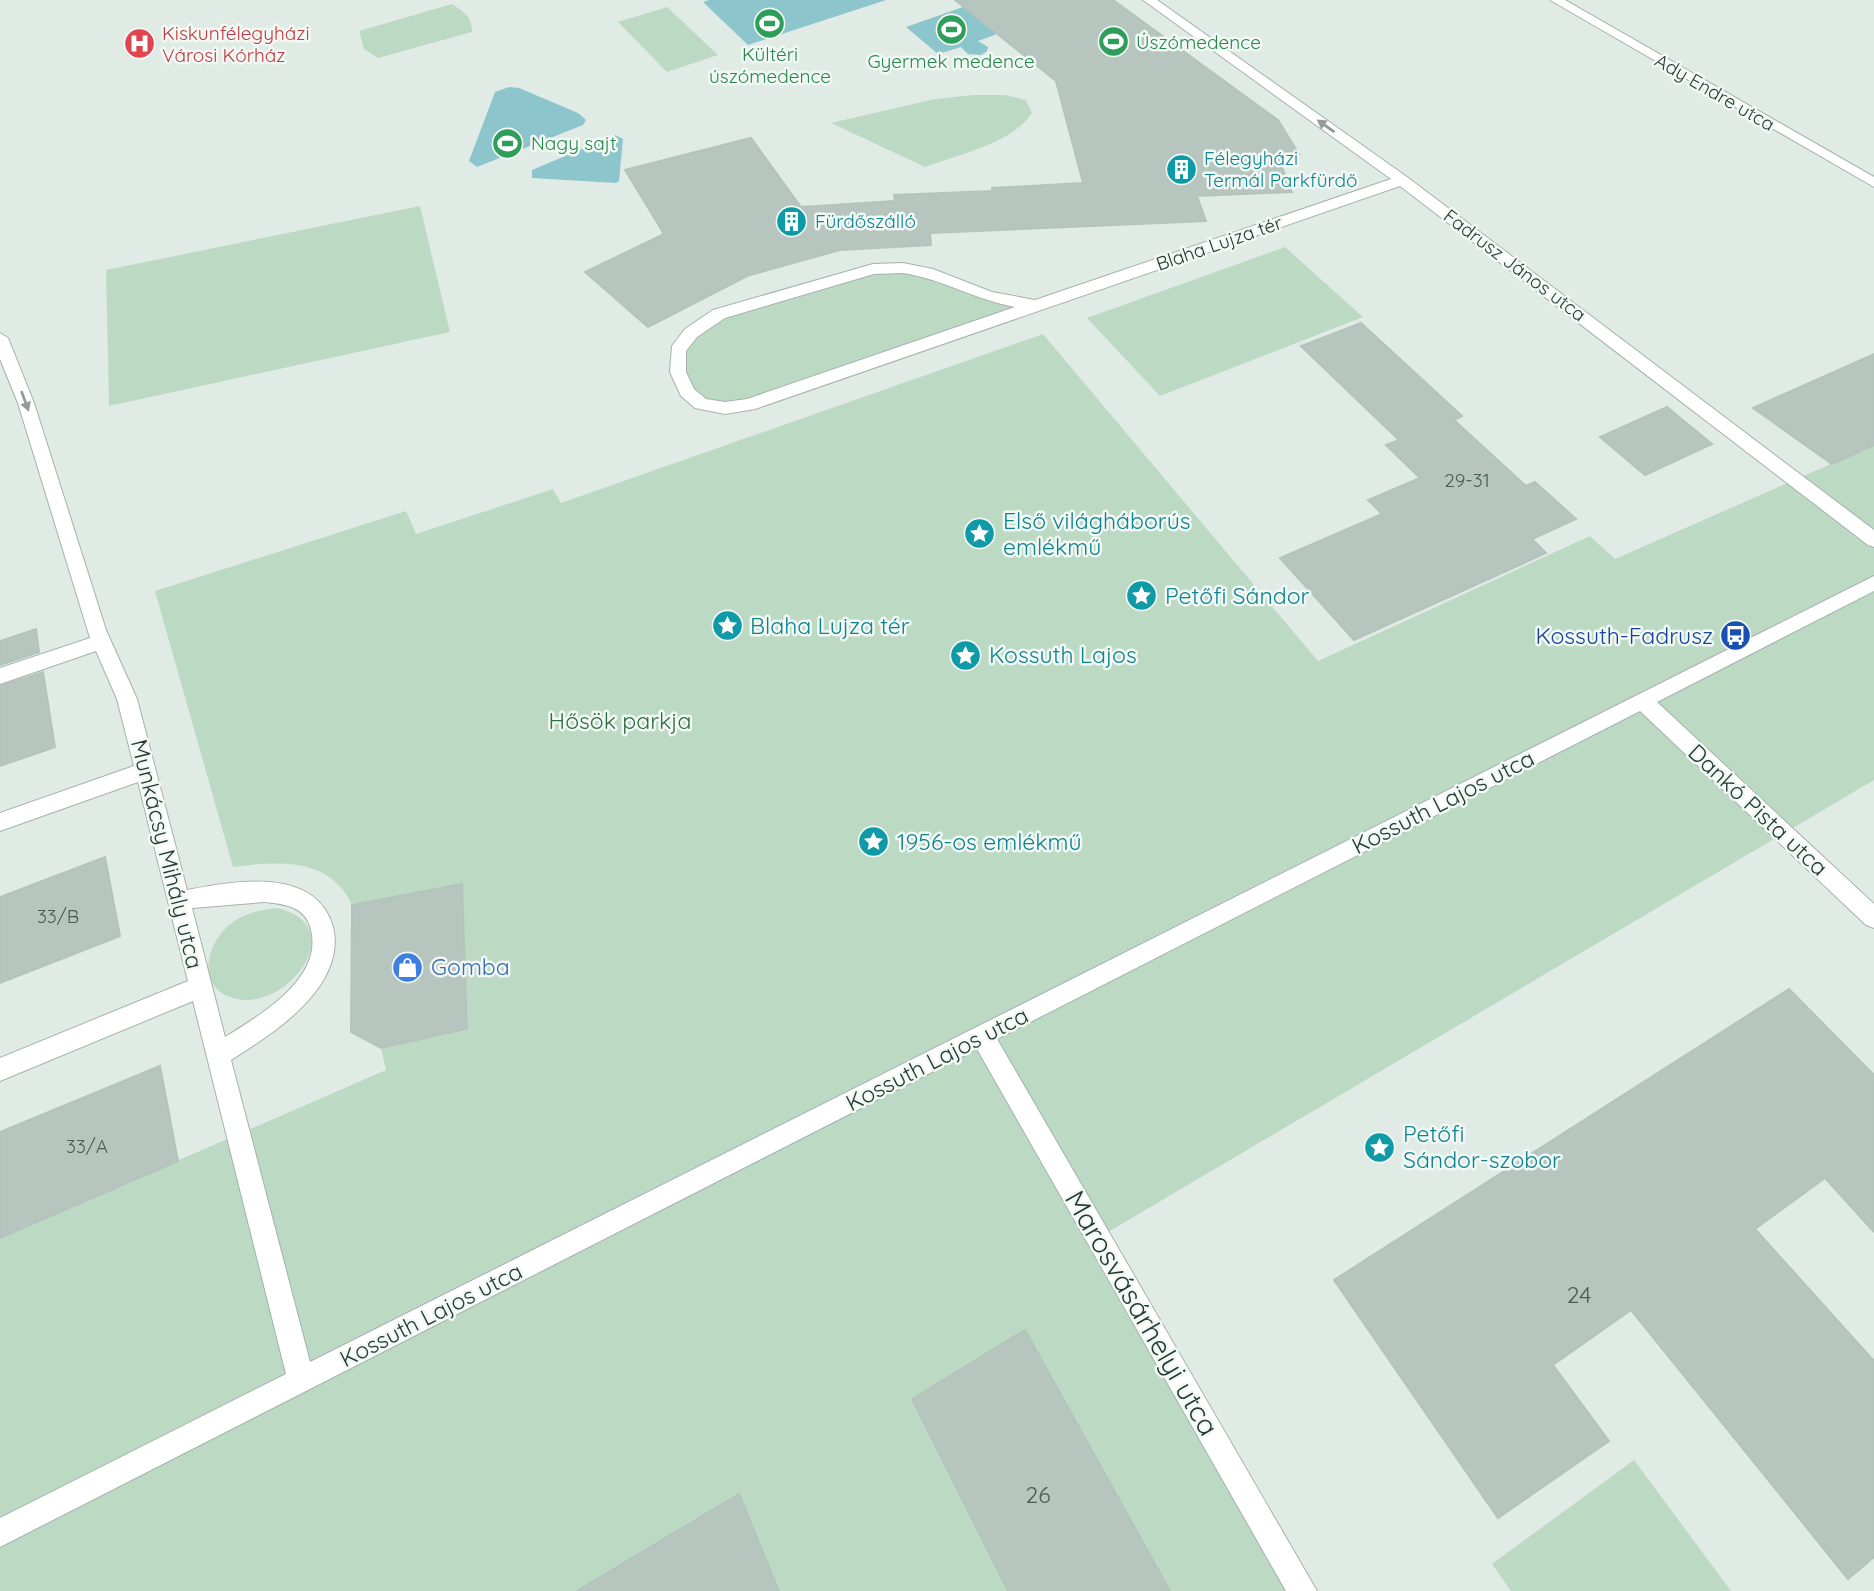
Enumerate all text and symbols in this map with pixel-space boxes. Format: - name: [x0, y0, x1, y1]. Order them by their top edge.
- sports icon: Kültéri úszómedence: [753, 6, 787, 40]
- sports icon: Gyermek medence: [934, 13, 968, 47]
- place label: Kiskunfélegyházi Városi Kórház: [162, 21, 309, 67]
- sports icon: Úszómedence: [1096, 25, 1130, 59]
- hospital icon: Kiskunfélegyházi Városi Kórház: [122, 27, 156, 61]
- place label: Úszómedence: [1136, 30, 1261, 54]
- place label: Kültéri úszómedence: [709, 42, 831, 88]
- street label: Ady Endre utca: [1651, 48, 1779, 136]
- place label: Gyermek medence: [867, 49, 1035, 73]
- one-way arrow: [1317, 119, 1335, 133]
- sports icon: Nagy sajt: [491, 126, 525, 160]
- place label: Nagy sajt: [531, 131, 616, 155]
- place label: Félegyházi Termál Parkfürdő: [1204, 146, 1357, 192]
- building icon: Félegyházi Termál Parkfürdő: [1164, 152, 1198, 186]
- building icon: Fürdőszálló: [775, 204, 809, 238]
- street label: Fadrusz János utca: [1439, 204, 1591, 326]
- place label: Fürdőszálló: [815, 209, 916, 233]
- street label: Blaha Lujza tér: [1153, 210, 1286, 276]
- one-way arrow: [20, 391, 31, 412]
- house number: 29-31: [1444, 468, 1490, 492]
- place label: Első világháborús emlékmű: [1003, 506, 1191, 561]
- place icon: Első világháborús emlékmű: [963, 517, 997, 551]
- place icon: Petőfi Sándor: [1125, 579, 1159, 613]
- place label: Petőfi Sándor: [1165, 581, 1310, 610]
- place icon: Blaha Lujza tér: [710, 609, 744, 643]
- place label: Blaha Lujza tér: [750, 611, 910, 640]
- bus stop icon: Kossuth-Fadrusz: [1719, 619, 1753, 653]
- place label: Kossuth-Fadrusz: [1535, 621, 1713, 650]
- place icon: Kossuth Lajos: [949, 638, 983, 672]
- place label: Kossuth Lajos: [989, 640, 1137, 669]
- park label: Hősök parkja: [549, 706, 691, 735]
- street label: Munkácsy Mihály utca: [125, 736, 210, 972]
- street label: Dankó Pista utca: [1683, 738, 1834, 882]
- street label: Kossuth Lajos utca: [1347, 743, 1539, 860]
- place icon: 1956-os emlékmű: [857, 825, 891, 859]
- place label: 1956-os emlékmű: [897, 827, 1082, 856]
- house number: 33/B: [37, 904, 79, 928]
- shop icon: Gomba: [391, 950, 425, 984]
- place label: Gomba: [431, 952, 510, 981]
- street label: Kossuth Lajos utca: [841, 1000, 1033, 1117]
- place label: Petőfi Sándor-szobor: [1403, 1119, 1561, 1174]
- place icon: Petőfi Sándor-szobor: [1363, 1130, 1397, 1164]
- house number: 33/A: [66, 1134, 108, 1158]
- street label: Marosvásárhelyi utca: [1058, 1184, 1227, 1442]
- street label: Kossuth Lajos utca: [335, 1256, 527, 1373]
- house number: 24: [1567, 1280, 1591, 1309]
- house number: 26: [1025, 1480, 1051, 1509]

